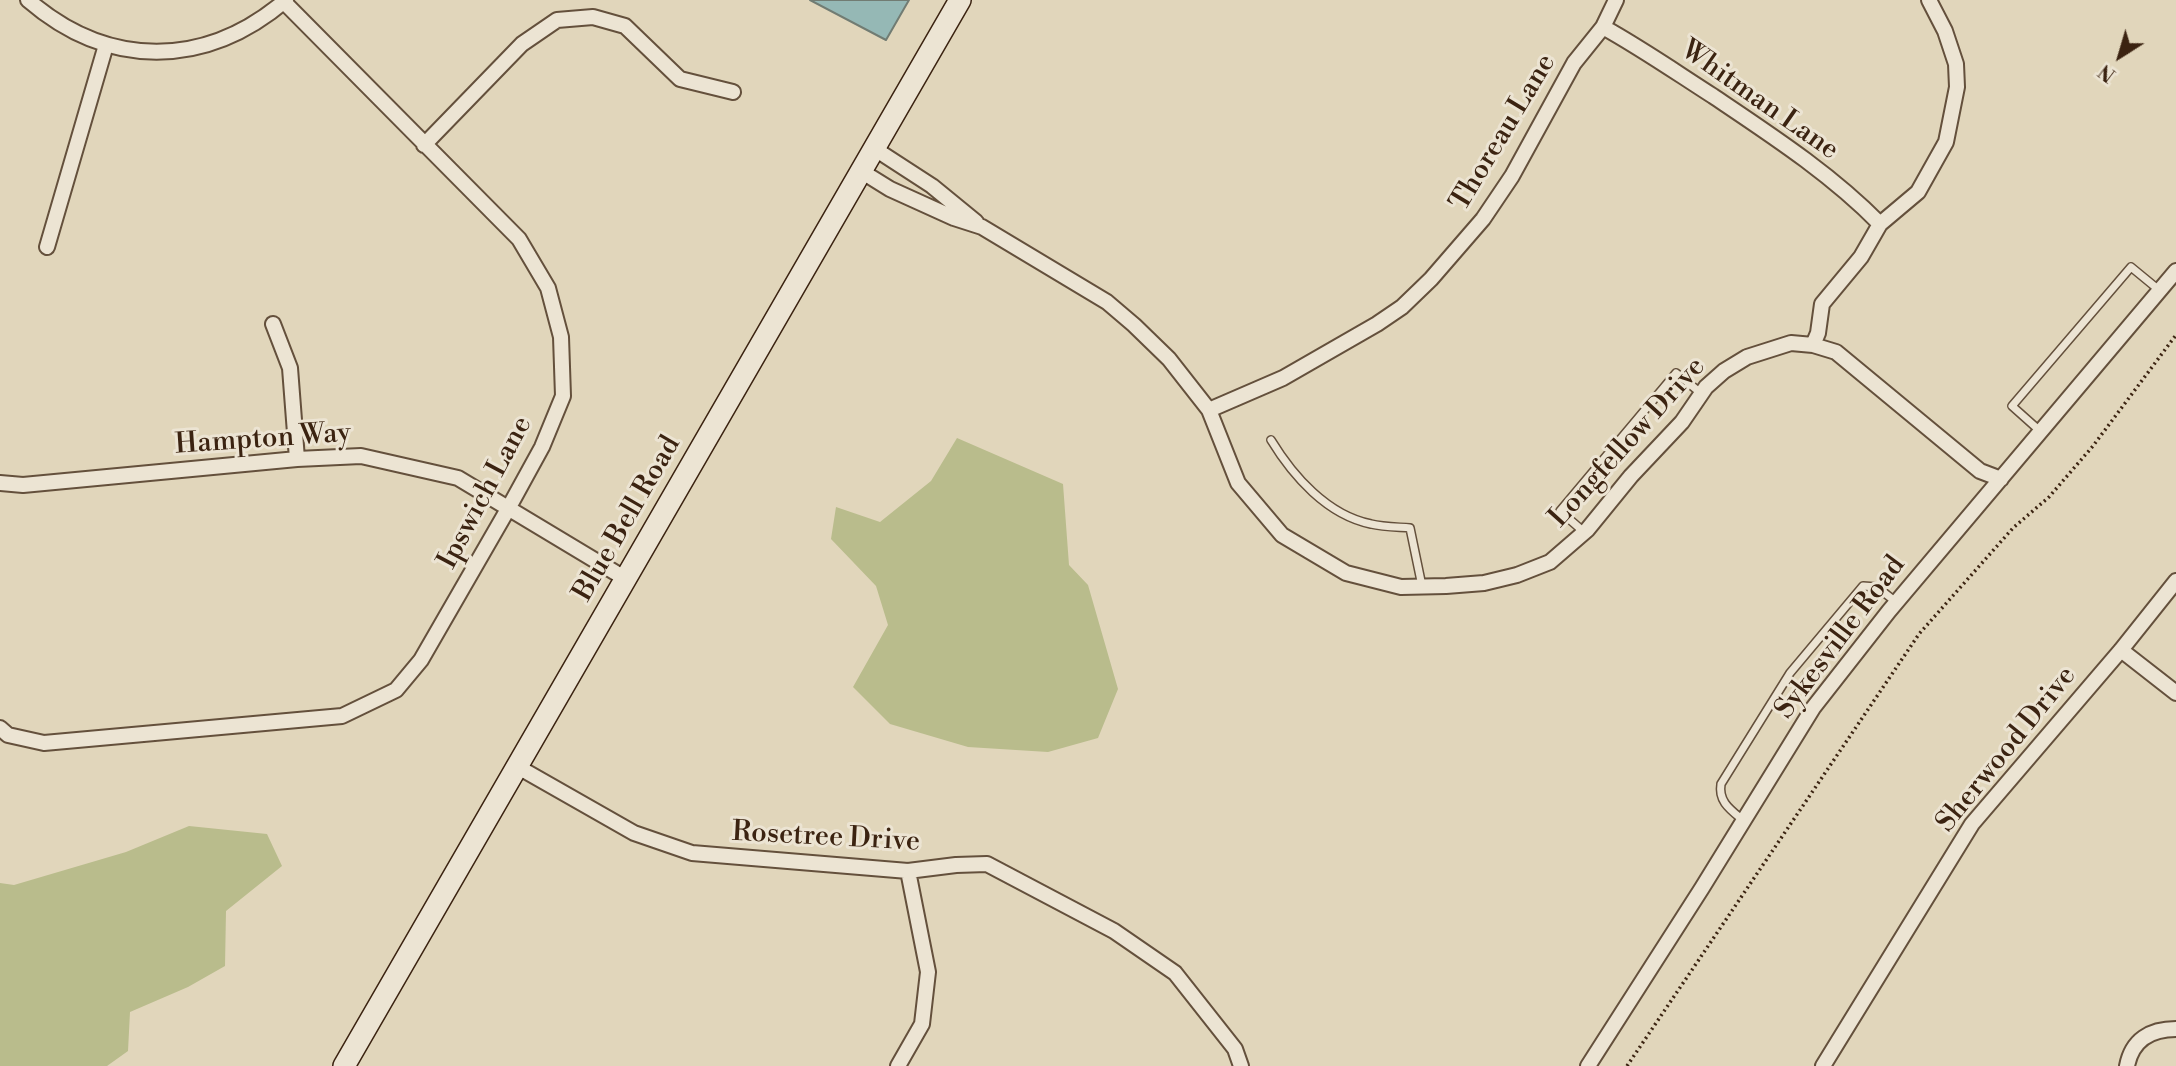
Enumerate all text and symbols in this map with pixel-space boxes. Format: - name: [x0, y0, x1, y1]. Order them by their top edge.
- north arrow: [2085, 21, 2155, 91]
- street label: Whitman Lane: [1673, 34, 1845, 168]
- street label: Thoreau Lane: [1444, 48, 1564, 218]
- text: N: [2094, 59, 2121, 87]
- street label: Longfellow Drive: [1543, 351, 1713, 535]
- street label: Ipswich Lane: [432, 411, 540, 575]
- street label: Hampton Way: [174, 417, 352, 463]
- street label: Blue Bell Road: [567, 431, 689, 607]
- street label: Sykesville Road: [1769, 550, 1913, 726]
- street label: Sherwood Drive: [1930, 660, 2084, 840]
- street label: Rosetree Drive: [731, 816, 921, 860]

